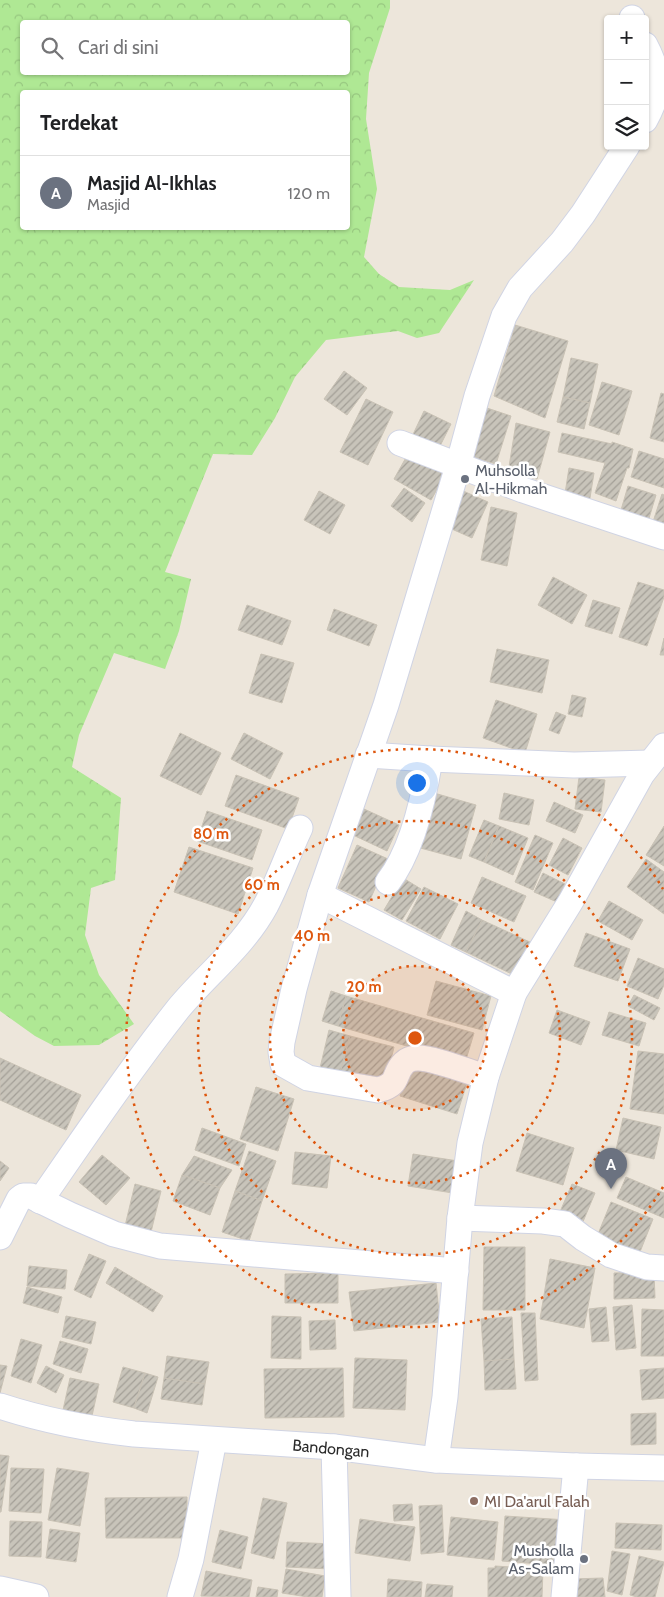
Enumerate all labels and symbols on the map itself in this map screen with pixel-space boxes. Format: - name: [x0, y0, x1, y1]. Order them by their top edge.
- place label: Muhsolla Al-Hikmah: [475, 461, 547, 498]
- marker: Muhsolla Al-Hikmah: [459, 473, 471, 485]
- your location: [404, 770, 430, 796]
- text: 80 m: [193, 825, 229, 843]
- text: 60 m: [244, 876, 280, 894]
- text: 40 m: [294, 927, 330, 945]
- text: 20 m: [347, 978, 381, 996]
- centre of rings: [406, 1029, 424, 1047]
- pin: A: [595, 1148, 627, 1189]
- street label: Bandongan: [292, 1436, 370, 1461]
- place label: MI Da'arul Falah: [484, 1492, 590, 1511]
- marker: MI Da'arul Falah: [468, 1495, 480, 1507]
- place label: Musholla As-Salam: [508, 1541, 574, 1578]
- marker: Musholla As-Salam: [578, 1553, 590, 1565]

